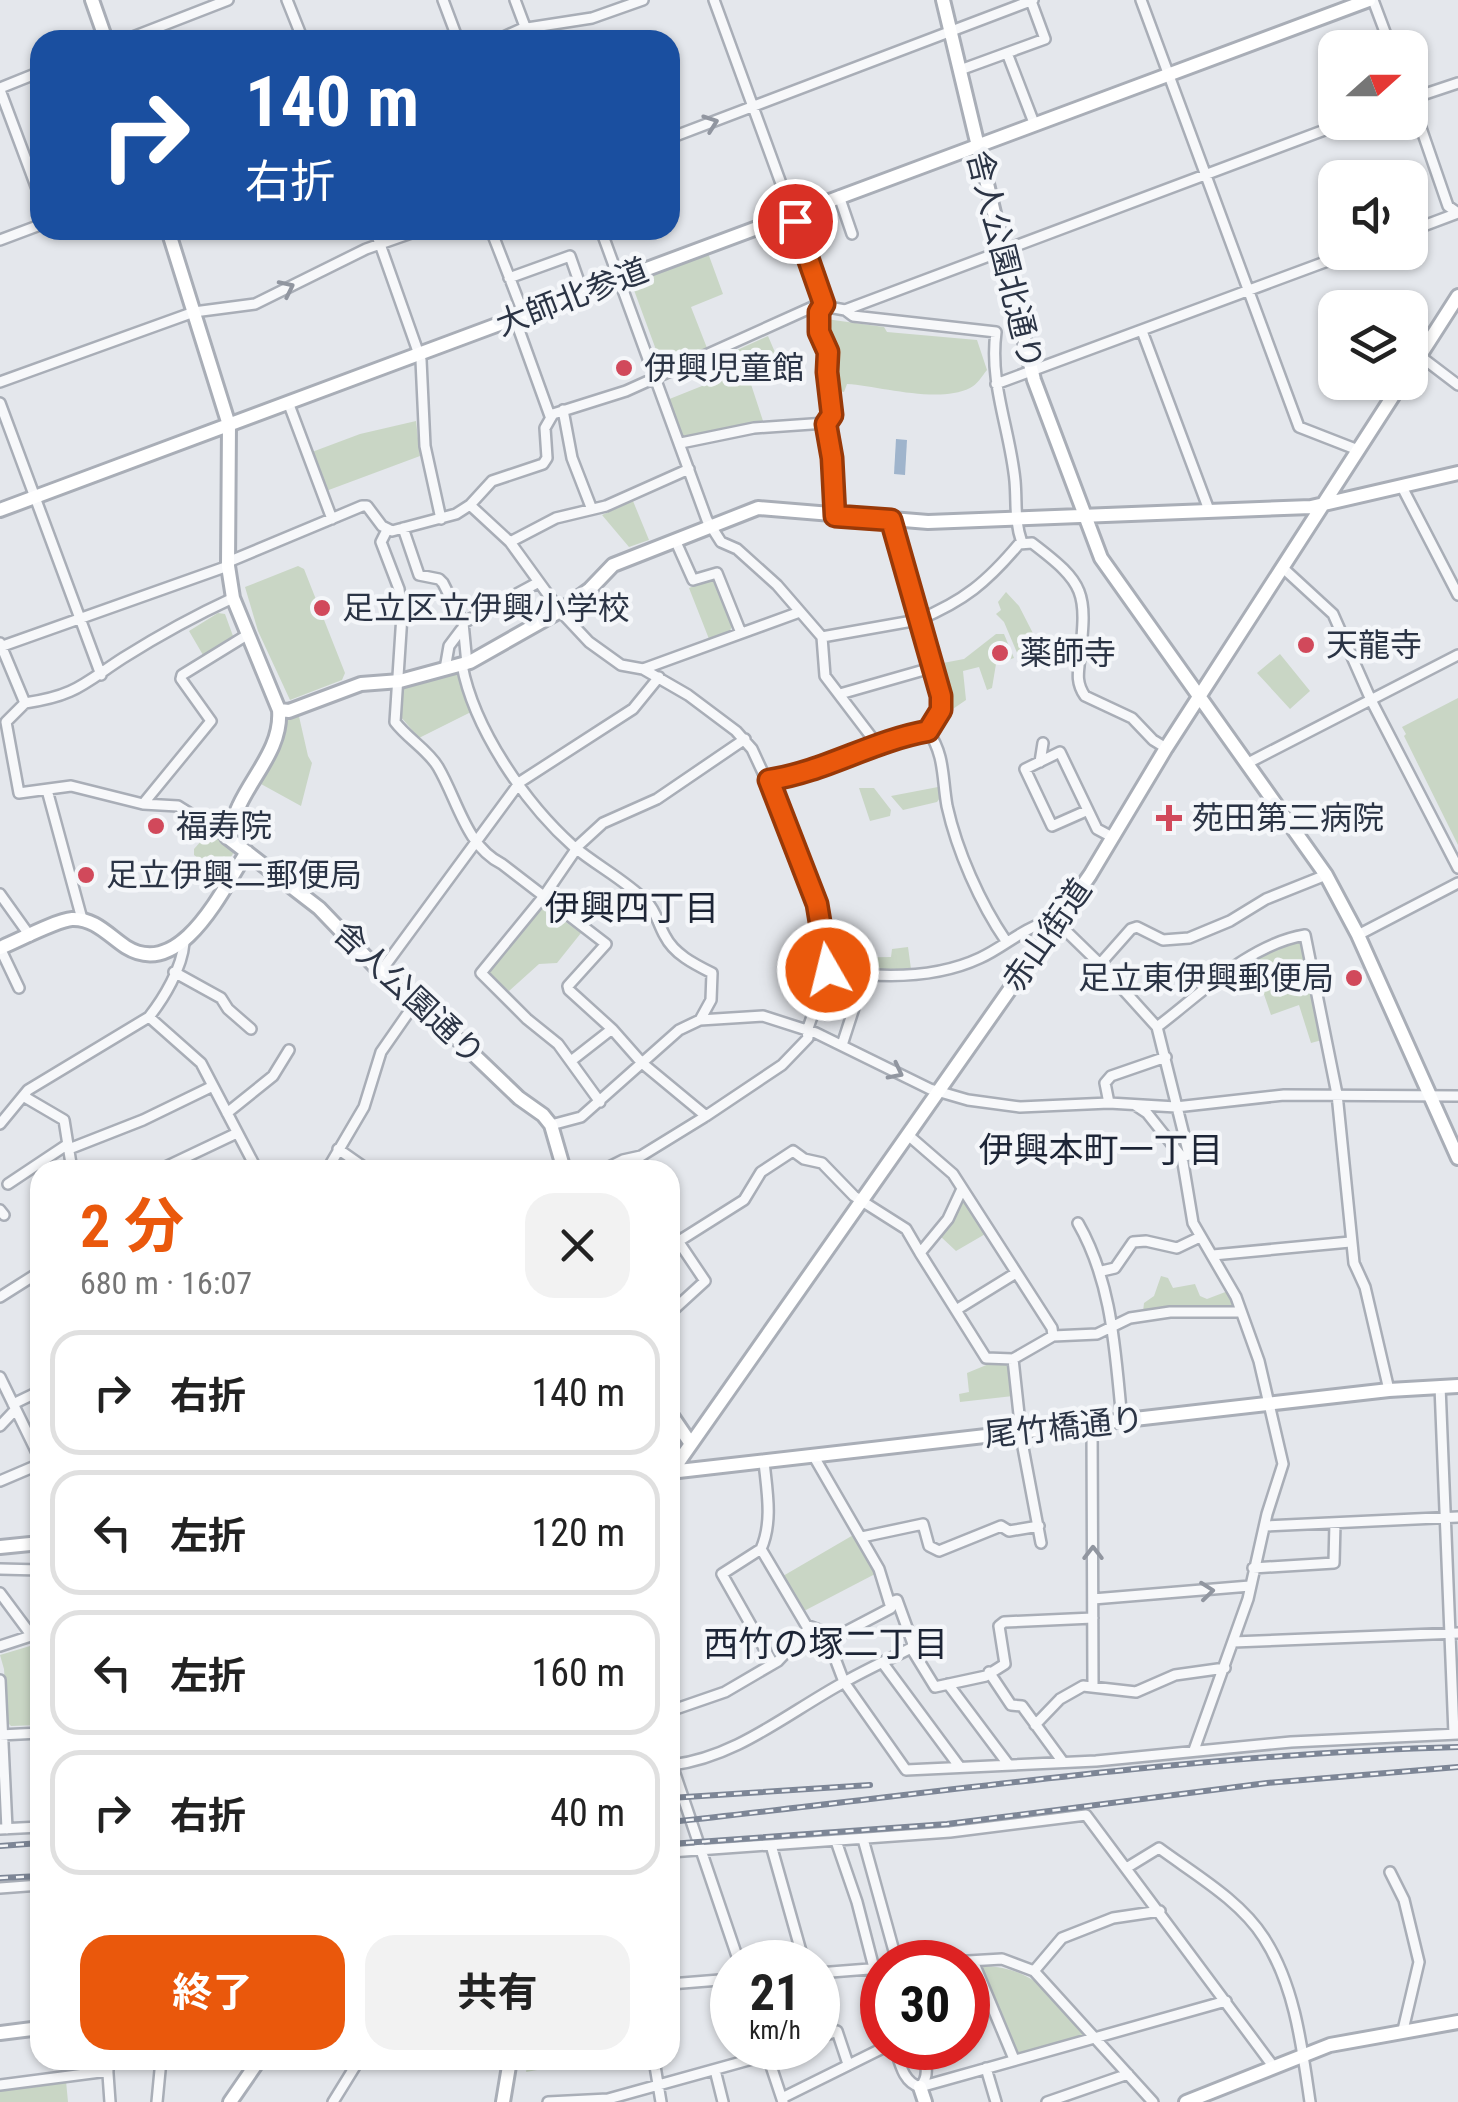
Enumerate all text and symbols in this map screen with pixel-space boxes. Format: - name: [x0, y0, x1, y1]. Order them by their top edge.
- north arrow: [1318, 30, 1428, 140]
- map controls: [1318, 30, 1428, 400]
- text: 140 m: [245, 61, 419, 143]
- icon: right: [80, 70, 210, 200]
- one-way arrow: [701, 115, 719, 135]
- street label: 舎人公園北通り: [959, 147, 1051, 373]
- text: 右折: [245, 155, 335, 208]
- button: sound: [1318, 160, 1428, 270]
- pin: [753, 179, 838, 264]
- icon: arrive: [768, 194, 823, 249]
- street label: 大師北参道: [490, 251, 654, 343]
- one-way arrow: [277, 281, 295, 300]
- button: layers: [1318, 290, 1428, 400]
- place label: 伊興児童館: [644, 349, 804, 387]
- marker: 伊興児童館: [613, 357, 635, 379]
- place label: 足立区立伊興小学校: [342, 589, 630, 627]
- marker: 足立区立伊興小学校: [311, 597, 333, 619]
- place label: 天龍寺: [1326, 626, 1422, 664]
- place label: 薬師寺: [1020, 634, 1116, 672]
- marker: 天龍寺: [1295, 634, 1317, 656]
- marker: 薬師寺: [989, 642, 1011, 664]
- place label: 苑田第三病院: [1192, 799, 1384, 837]
- marker: 苑田第三病院: [1156, 805, 1182, 831]
- place label: 福寿院: [176, 807, 272, 845]
- marker: 福寿院: [145, 815, 167, 837]
- place label: 足立伊興二郵便局: [106, 856, 362, 894]
- marker: 足立伊興二郵便局: [75, 864, 97, 886]
- street label: 赤山街道: [995, 872, 1099, 998]
- district label: 伊興四丁目: [544, 888, 720, 929]
- street label: 舎人公園通り: [326, 914, 492, 1072]
- position arrow: [776, 918, 880, 1022]
- place label: 足立東伊興郵便局: [1078, 959, 1334, 997]
- marker: 足立東伊興郵便局: [1343, 967, 1365, 989]
- one-way arrow: [885, 1060, 903, 1079]
- district label: 伊興本町一丁目: [978, 1130, 1224, 1171]
- text: 2 分: [80, 1191, 184, 1262]
- button: close: [525, 1193, 630, 1298]
- text: 680 m · 16:07: [80, 1264, 252, 1302]
- icon: right: [85, 1365, 140, 1420]
- text: 140 m: [531, 1371, 625, 1415]
- text: 右折: [170, 1374, 246, 1418]
- street label: 尾竹橋通り: [982, 1400, 1146, 1454]
- icon: left: [85, 1505, 140, 1560]
- text: 120 m: [531, 1511, 625, 1555]
- text: 左折: [170, 1514, 246, 1558]
- one-way arrow: [1082, 1544, 1104, 1560]
- one-way arrow: [1199, 1581, 1215, 1602]
- district label: 西竹の塚二丁目: [703, 1624, 949, 1665]
- icon: left: [85, 1645, 140, 1700]
- text: 160 m: [531, 1651, 625, 1695]
- text: 左折: [170, 1654, 246, 1698]
- icon: right: [85, 1785, 140, 1840]
- text: 40 m: [550, 1791, 625, 1835]
- text: 右折: [170, 1794, 246, 1838]
- button: 終了: [80, 1935, 345, 2050]
- button: 共有: [365, 1935, 630, 2050]
- speed limit sign: 30: [860, 1940, 990, 2070]
- text: 21: [750, 1964, 800, 2022]
- text: km/h: [749, 2016, 801, 2045]

